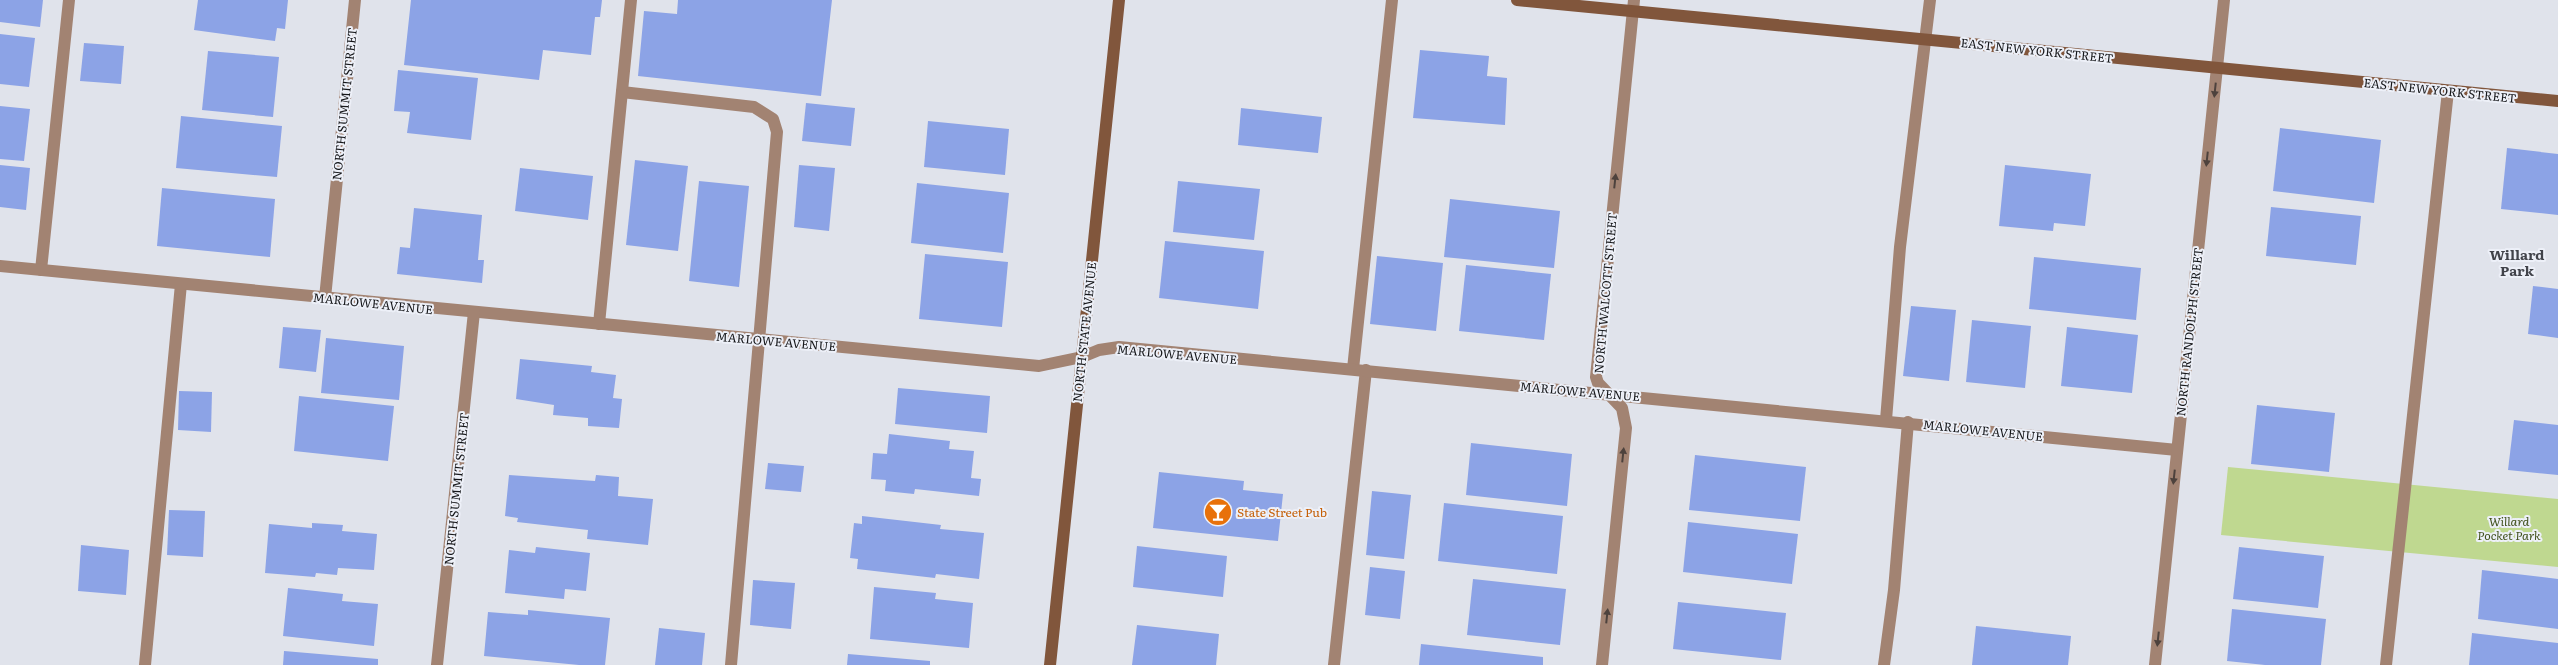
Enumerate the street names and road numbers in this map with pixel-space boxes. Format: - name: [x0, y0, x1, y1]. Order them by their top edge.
- street label: NORTH SUMMIT STREET: [327, 27, 361, 181]
- street label: EAST NEW YORK STREET: [1960, 33, 2114, 67]
- street label: EAST NEW YORK STREET: [2363, 73, 2517, 107]
- street label: NORTH WALCOTT STREET: [1589, 212, 1621, 374]
- street label: NORTH RANDOLPH STREET: [2171, 247, 2207, 417]
- street label: NORTH STATE AVENUE: [1068, 261, 1100, 403]
- street label: MARLOWE AVENUE: [312, 288, 434, 318]
- street label: MARLOWE AVENUE: [715, 327, 837, 355]
- street label: MARLOWE AVENUE: [1116, 340, 1238, 368]
- street label: MARLOWE AVENUE: [1519, 377, 1641, 405]
- street label: NORTH SUMMIT STREET: [439, 412, 473, 566]
- street label: MARLOWE AVENUE: [1922, 415, 2044, 445]

